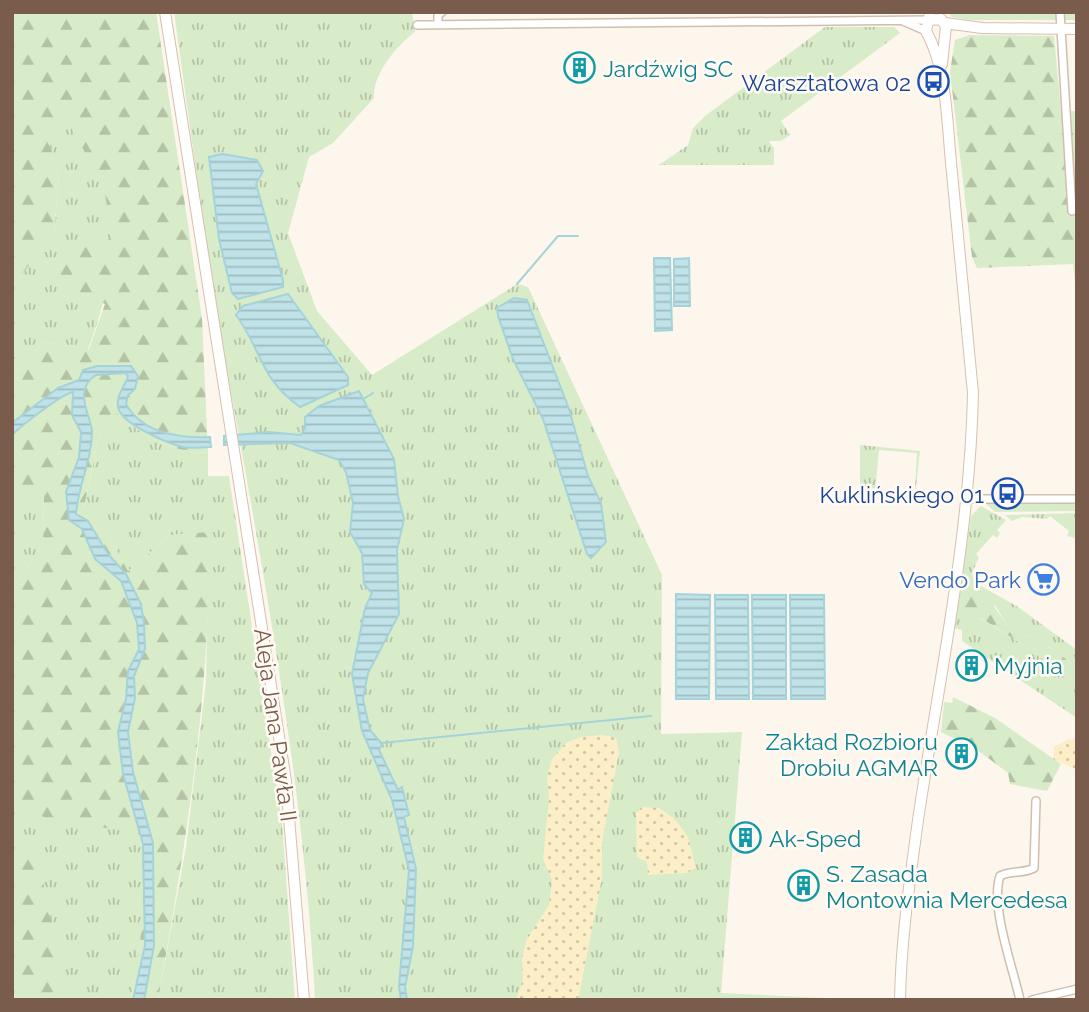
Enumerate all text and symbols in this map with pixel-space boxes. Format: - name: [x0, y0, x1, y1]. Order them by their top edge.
- building icon: Jardźwig SC: [563, 51, 597, 85]
- place label: Jardźwig SC: [603, 55, 734, 82]
- bus stop icon: Warsztatowa 02: [917, 65, 951, 99]
- place label: Warsztatowa 02: [741, 69, 911, 96]
- bus stop icon: Kuklińskiego 01: [990, 477, 1024, 511]
- place label: Kuklińskiego 01: [820, 481, 984, 508]
- supermarket icon: Vendo Park: [1027, 562, 1061, 596]
- place label: Vendo Park: [899, 566, 1021, 593]
- street label: Aleja Jana Pawła II: [249, 627, 303, 823]
- building icon: Myjnia: [954, 648, 988, 682]
- place label: Myjnia: [994, 652, 1063, 679]
- place label: Zakład Rozbioru Drobiu AGMAR: [765, 728, 938, 781]
- building icon: Zakład Rozbioru Drobiu AGMAR: [944, 737, 978, 771]
- building icon: Ak-Sped: [729, 821, 763, 855]
- place label: Ak-Sped: [769, 825, 861, 852]
- place label: S. Zasada Montownia Mercedesa: [826, 860, 1068, 913]
- building icon: S. Zasada Montownia Mercedesa: [786, 869, 820, 903]

